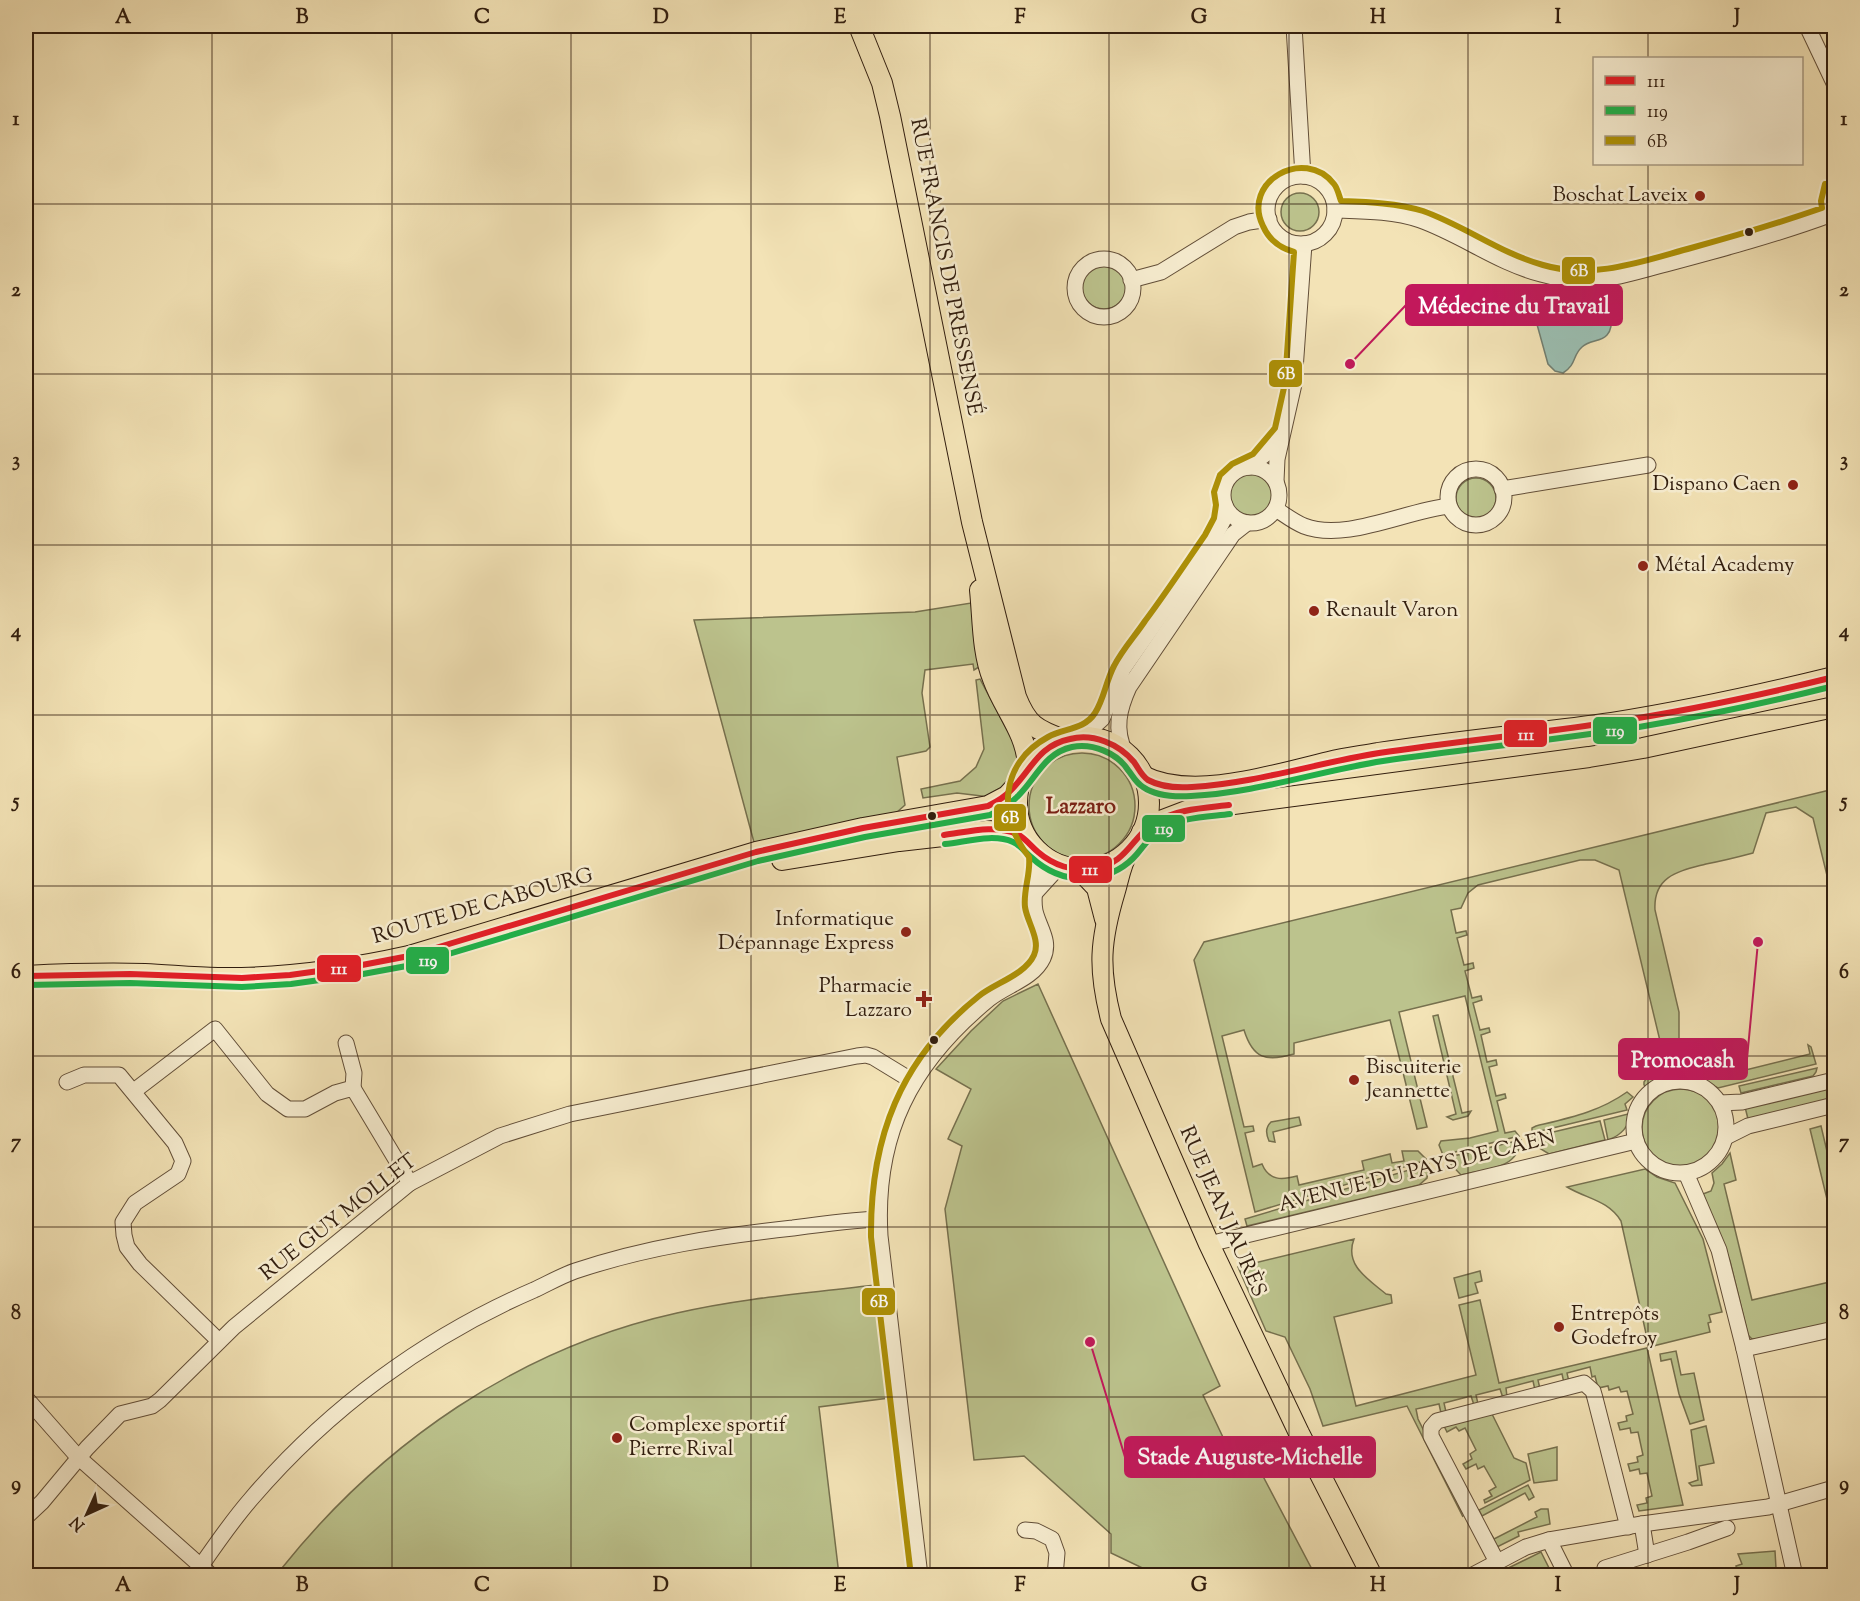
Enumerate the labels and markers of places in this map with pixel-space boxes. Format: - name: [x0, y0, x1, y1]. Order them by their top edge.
- place label: Boschat Laveix: [1553, 181, 1688, 211]
- marker: Boschat Laveix: [1693, 189, 1707, 203]
- unlabelled marker: [1743, 226, 1755, 238]
- callout: Médecine du Travail: [1406, 285, 1622, 325]
- place label: Dispano Caen: [1652, 470, 1781, 500]
- marker: Dispano Caen: [1786, 478, 1800, 492]
- place label: Métal Academy: [1655, 551, 1795, 581]
- marker: Métal Academy: [1636, 559, 1650, 573]
- place label: Renault Varon: [1326, 596, 1458, 626]
- marker: Renault Varon: [1307, 604, 1321, 618]
- unlabelled marker: [926, 810, 938, 822]
- place label: Informatique Dépannage Express: [718, 905, 894, 959]
- marker: Informatique Dépannage Express: [899, 925, 913, 939]
- place label: Pharmacie Lazzaro: [819, 972, 912, 1026]
- marker: Pharmacie Lazzaro: [917, 992, 931, 1006]
- unlabelled marker: [928, 1034, 940, 1046]
- callout: Promocash: [1619, 1039, 1747, 1079]
- place label: Biscuiterie Jeannette: [1365, 1053, 1461, 1107]
- marker: Biscuiterie Jeannette: [1347, 1073, 1361, 1087]
- place label: Entrepôts Godefroy: [1571, 1300, 1659, 1354]
- marker: Entrepôts Godefroy: [1552, 1320, 1566, 1334]
- place label: Complexe sportif Pierre Rival: [629, 1411, 788, 1465]
- marker: Complexe sportif Pierre Rival: [610, 1431, 624, 1445]
- callout: Stade Auguste-Michelle: [1125, 1437, 1375, 1477]

